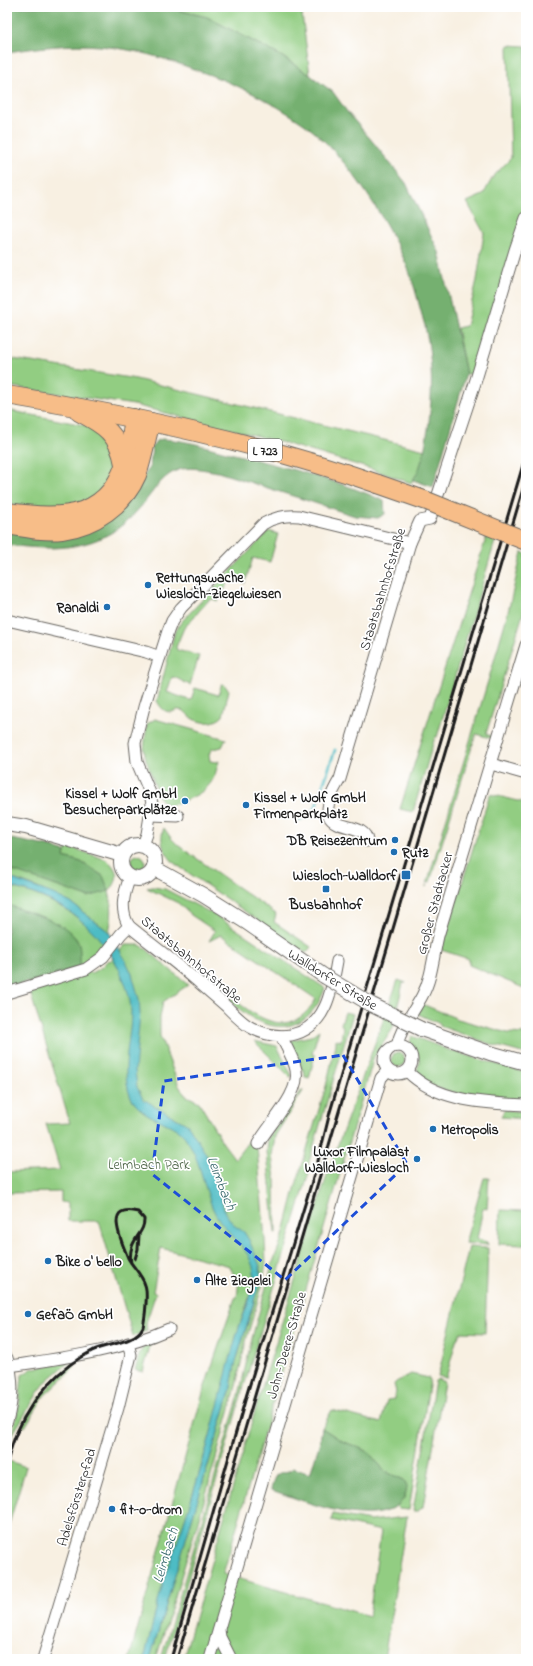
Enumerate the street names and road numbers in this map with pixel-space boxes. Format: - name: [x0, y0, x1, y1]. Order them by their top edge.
- road number: L 723: [248, 439, 282, 461]
- street label: Staatsbahnhofstraße: [355, 525, 412, 653]
- street label: Großer Stadtacker: [412, 849, 459, 957]
- street label: Staatsbahnhofstraße: [136, 911, 247, 1009]
- street label: Walldorfer Straße: [283, 944, 382, 1017]
- street label: John-Deere-Straße: [262, 1289, 313, 1401]
- street label: Adelsförsterpfad: [53, 1446, 102, 1549]

